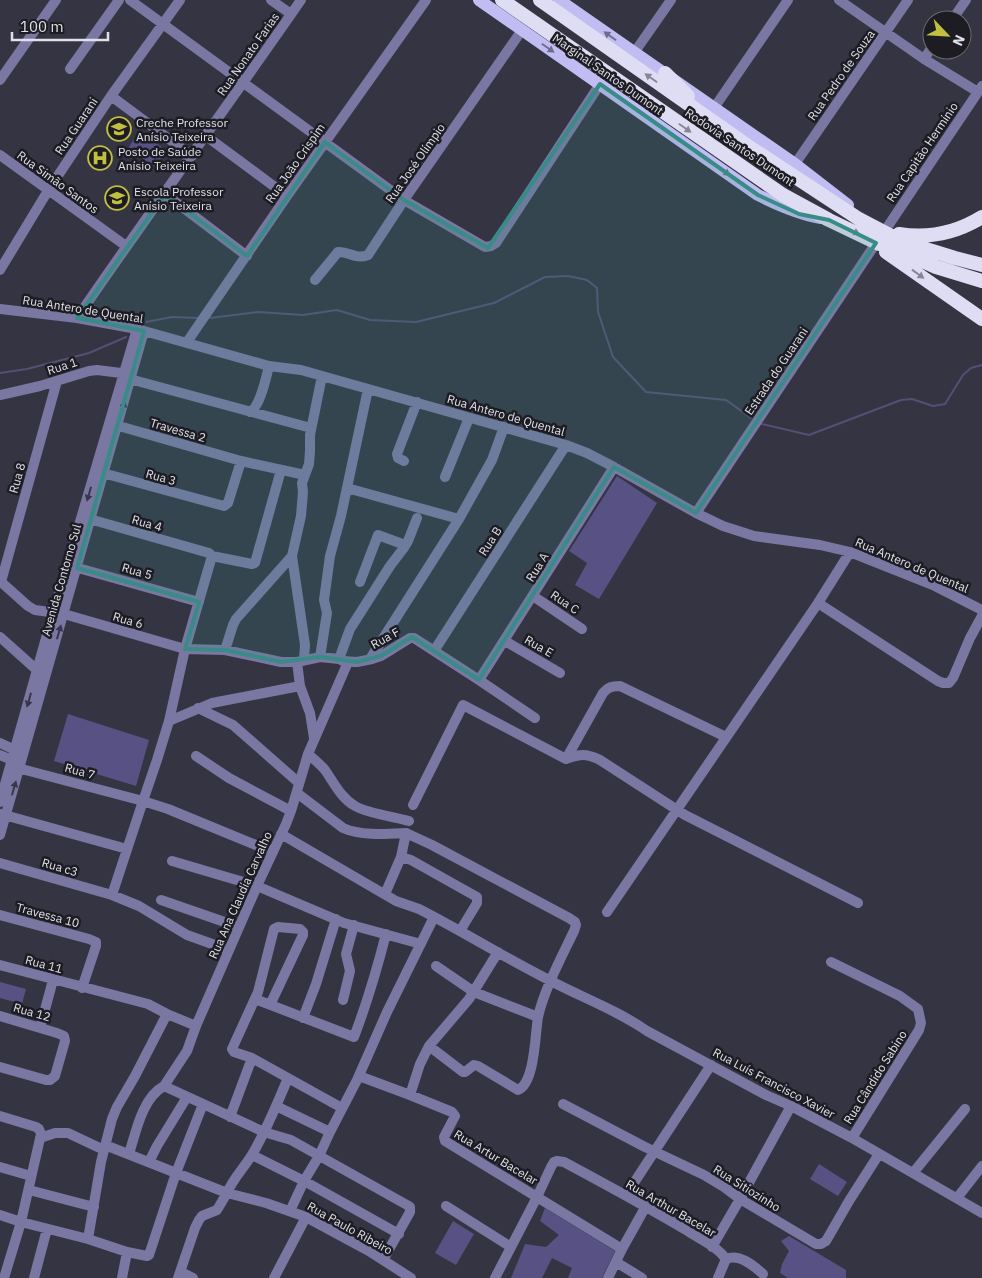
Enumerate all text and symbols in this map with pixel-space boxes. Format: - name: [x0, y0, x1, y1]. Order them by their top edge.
- street label: Rua Nonato Farias: [214, 9, 282, 99]
- scale bar: [12, 10, 109, 42]
- north arrow: [922, 10, 972, 60]
- text: 100 m: [20, 17, 64, 36]
- street label: Rua Pedro de Souza: [804, 26, 878, 123]
- street label: Marginal Santos Dumont: [550, 30, 666, 118]
- one-way arrow: [603, 31, 617, 41]
- text: N: [948, 32, 969, 49]
- one-way arrow: [541, 43, 554, 53]
- one-way arrow: [644, 73, 658, 83]
- street label: Rua Guarani: [51, 94, 101, 158]
- street label: Rua Capitão Hermínio: [883, 99, 961, 205]
- street label: Rodovia Santos Dumont: [682, 105, 798, 189]
- place label: Creche Professor Anísio Teixeira: [136, 115, 229, 144]
- school or university icon: Creche Professor Anísio Teixeira: [106, 116, 132, 142]
- street label: Rua João Crispim: [262, 120, 328, 206]
- street label: Rua José Olímpio: [382, 120, 448, 206]
- one-way arrow: [678, 123, 692, 133]
- place label: Posto de Saúde Anísio Teixeira: [118, 144, 202, 173]
- hospital icon: Posto de Saúde Anísio Teixeira: [87, 145, 113, 171]
- street label: Rua Simão Santos: [14, 147, 102, 217]
- one-way arrow: [717, 166, 731, 176]
- place label: Escola Professor Anísio Teixeira: [134, 184, 224, 213]
- school or university icon: Escola Professor Anísio Teixeira: [104, 185, 130, 211]
- one-way arrow: [846, 228, 860, 236]
- one-way arrow: [911, 269, 925, 279]
- street label: Rua Antero de Quental: [22, 292, 144, 326]
- street label: Estrada do Guarani: [741, 324, 811, 418]
- street label: Rua 1: [45, 354, 79, 378]
- street label: Rua Antero de Quental: [445, 391, 567, 439]
- one-way arrow: [119, 401, 127, 416]
- street label: Travessa 2: [148, 415, 208, 445]
- street label: Rua 8: [6, 461, 28, 495]
- street label: Rua 3: [144, 466, 178, 488]
- one-way arrow: [84, 486, 92, 501]
- street label: Rua 4: [130, 512, 164, 534]
- street label: Avenida Contorno Sul: [38, 522, 84, 638]
- street label: Rua B: [475, 524, 505, 558]
- street label: Rua Antero de Quental: [853, 534, 971, 596]
- street label: Rua A: [522, 549, 552, 584]
- street label: Rua 5: [120, 560, 154, 582]
- street label: Rua C: [548, 587, 583, 617]
- street label: Rua 6: [111, 609, 145, 631]
- one-way arrow: [55, 624, 63, 639]
- street label: Rua F: [368, 624, 402, 652]
- street label: Rua E: [522, 632, 556, 660]
- one-way arrow: [25, 693, 33, 708]
- street label: Rua 7: [63, 760, 97, 782]
- one-way arrow: [10, 780, 18, 795]
- street label: Rua Ana Claudia Carvalho: [205, 829, 275, 961]
- street label: Rua c3: [40, 855, 80, 879]
- street label: Travessa 10: [15, 899, 81, 931]
- street label: Rua 11: [24, 952, 64, 976]
- street label: Rua 12: [12, 1000, 52, 1024]
- street label: Rua Cândido Sabino: [840, 1027, 910, 1127]
- street label: Rua Luís Francisco Xavier: [710, 1044, 838, 1122]
- street label: Rua Artur Bacelar: [451, 1126, 541, 1188]
- street label: Rua Sitiozinho: [711, 1161, 784, 1215]
- street label: Rua Arthur Bacelar: [623, 1176, 719, 1240]
- street label: Rua Paulo Ribeiro: [305, 1198, 396, 1258]

